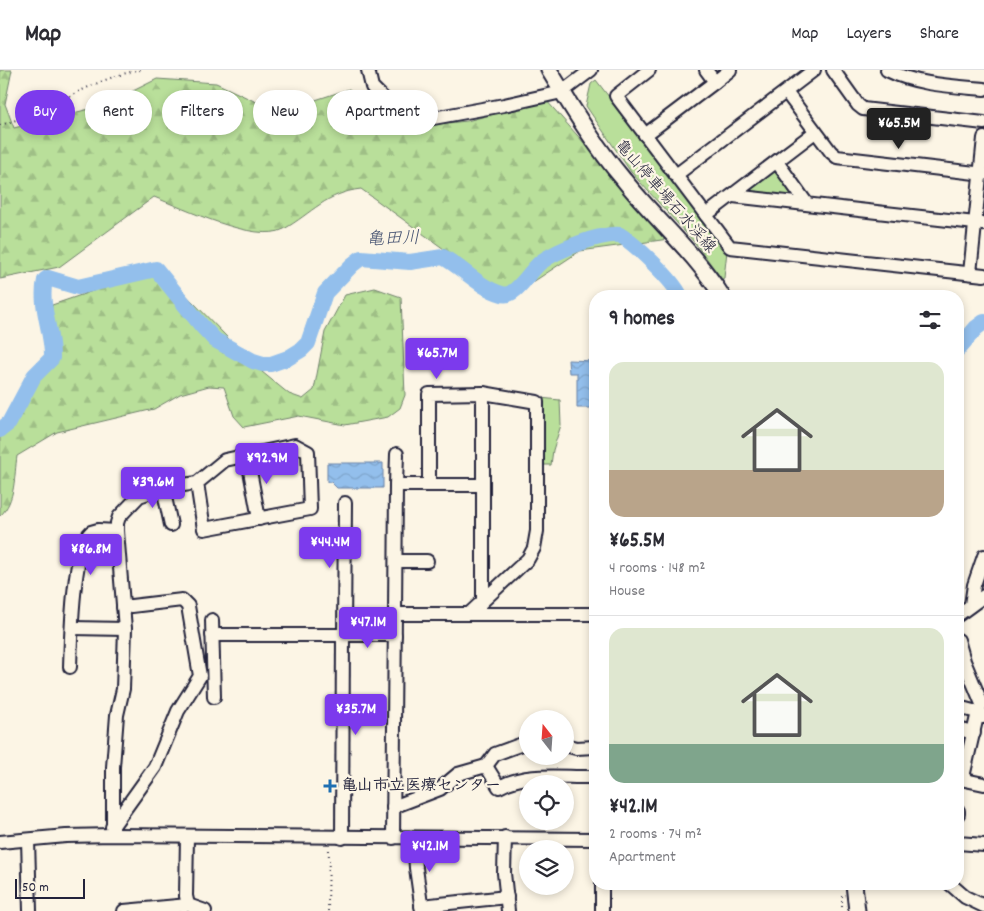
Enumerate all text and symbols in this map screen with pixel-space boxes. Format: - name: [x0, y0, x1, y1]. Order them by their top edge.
- text: Map: [25, 18, 61, 52]
- text: Map: [791, 22, 818, 47]
- text: Layers: [846, 22, 892, 47]
- text: Share: [920, 22, 959, 47]
- chip: Buy: [15, 90, 75, 135]
- chip: Rent: [85, 90, 152, 135]
- chip: Filters: [162, 90, 243, 135]
- chip: New: [253, 90, 317, 135]
- chip: Apartment: [327, 90, 438, 135]
- pin: ¥65.5M: [858, 108, 940, 150]
- text: ¥65.5M: [878, 112, 920, 135]
- street label: 亀山停車場石水渓線: [609, 135, 721, 259]
- water label: 亀田川: [366, 227, 420, 253]
- text: 9 homes: [609, 305, 675, 335]
- icon: filters: [916, 306, 944, 334]
- pin: ¥65.7M: [396, 338, 478, 380]
- text: ¥65.7M: [416, 342, 458, 365]
- icon: home: [732, 395, 822, 485]
- pin: ¥92.9M: [226, 442, 308, 485]
- text: ¥92.9M: [246, 447, 288, 470]
- pin: ¥39.6M: [112, 466, 194, 509]
- text: ¥39.6M: [132, 471, 174, 494]
- pin: ¥44.4M: [289, 526, 371, 569]
- text: ¥65.5M: [609, 527, 665, 557]
- text: ¥44.4M: [310, 531, 350, 554]
- pin: ¥86.8M: [50, 534, 132, 576]
- text: ¥86.8M: [71, 538, 111, 561]
- text: 4 rooms · 148 m²: [609, 557, 705, 580]
- text: House: [609, 580, 645, 603]
- pin: ¥47.1M: [327, 606, 409, 649]
- text: ¥47.1M: [350, 611, 386, 634]
- icon: home: [732, 660, 822, 750]
- pin: ¥35.7M: [315, 694, 397, 736]
- text: ¥35.7M: [336, 698, 376, 721]
- north arrow: [519, 710, 574, 765]
- map controls: [519, 710, 574, 895]
- place label: 亀山市立医療センター: [341, 775, 501, 798]
- button: locate: [519, 775, 574, 830]
- marker: 亀山市立医療センター: [323, 779, 337, 793]
- text: ¥42.1M: [609, 793, 657, 823]
- text: 2 rooms · 74 m²: [609, 823, 702, 846]
- pin: ¥42.1M: [389, 830, 471, 873]
- text: ¥42.1M: [412, 835, 448, 858]
- button: layers: [519, 840, 574, 895]
- text: Apartment: [609, 846, 676, 869]
- scale bar: [15, 876, 85, 899]
- text: 50 m: [22, 878, 49, 898]

